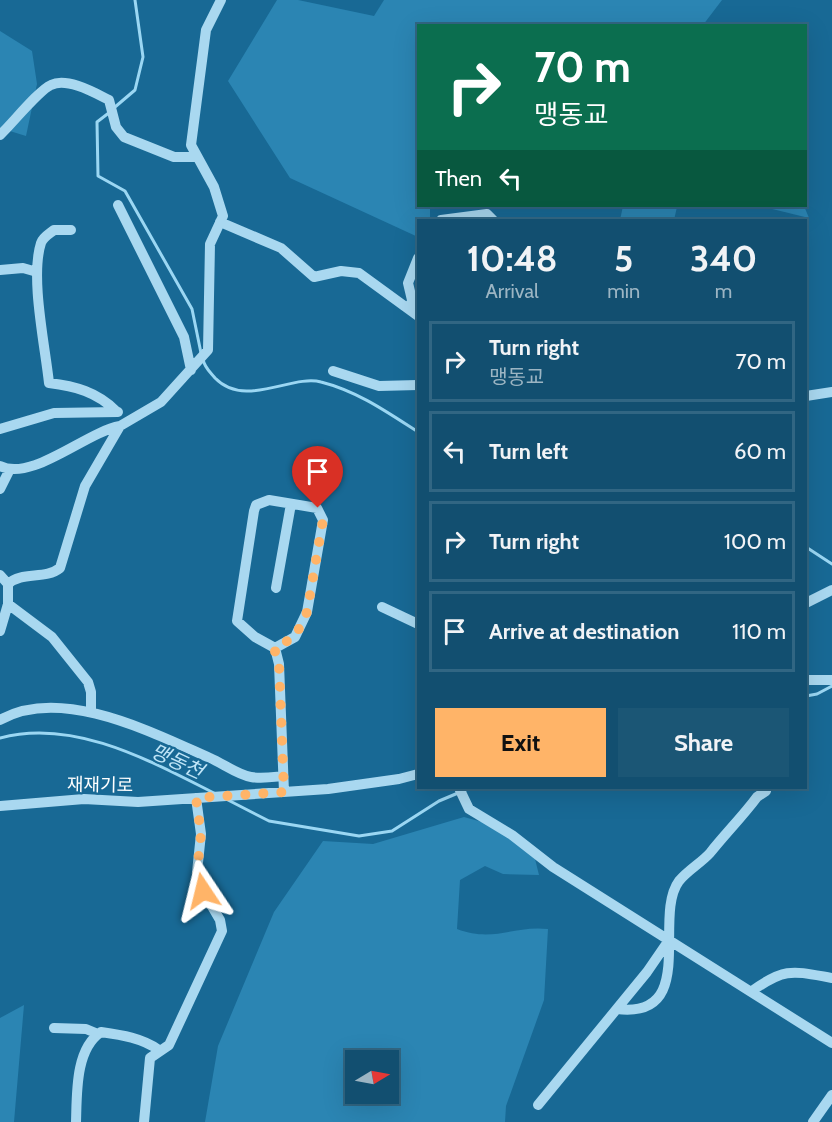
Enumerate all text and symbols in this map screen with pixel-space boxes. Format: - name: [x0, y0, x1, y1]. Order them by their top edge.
- text: 70 m: [534, 41, 631, 93]
- icon: right: [435, 48, 513, 126]
- text: 맹동교: [534, 98, 609, 131]
- icon: left: [494, 162, 527, 195]
- text: Then: [435, 165, 482, 192]
- text: 10:48: [467, 236, 558, 280]
- text: 5: [614, 236, 633, 280]
- text: 340: [690, 236, 757, 280]
- text: Arrival: [486, 279, 539, 303]
- text: min: [607, 279, 640, 303]
- text: m: [715, 279, 732, 303]
- text: Turn right: [489, 334, 579, 361]
- icon: right: [438, 345, 471, 378]
- text: 70 m: [736, 348, 786, 375]
- text: 맹동교: [489, 365, 544, 389]
- icon: left: [438, 435, 471, 468]
- text: Turn left: [489, 438, 568, 465]
- text: 60 m: [734, 438, 786, 465]
- pin: [292, 446, 343, 508]
- icon: arrive: [301, 455, 334, 488]
- icon: right: [438, 525, 471, 558]
- text: Turn right: [489, 528, 579, 555]
- text: 100 m: [724, 528, 786, 555]
- icon: arrive: [438, 615, 471, 648]
- text: Arrive at destination: [489, 618, 679, 645]
- text: 110 m: [732, 618, 786, 645]
- button: Exit: [435, 708, 606, 777]
- button: Share: [618, 708, 789, 777]
- water label: 맹동천: [147, 738, 209, 785]
- street label: 재재기로: [67, 773, 133, 797]
- position arrow: [171, 859, 235, 923]
- north arrow: [345, 1050, 399, 1104]
- map controls: [345, 1050, 399, 1104]

